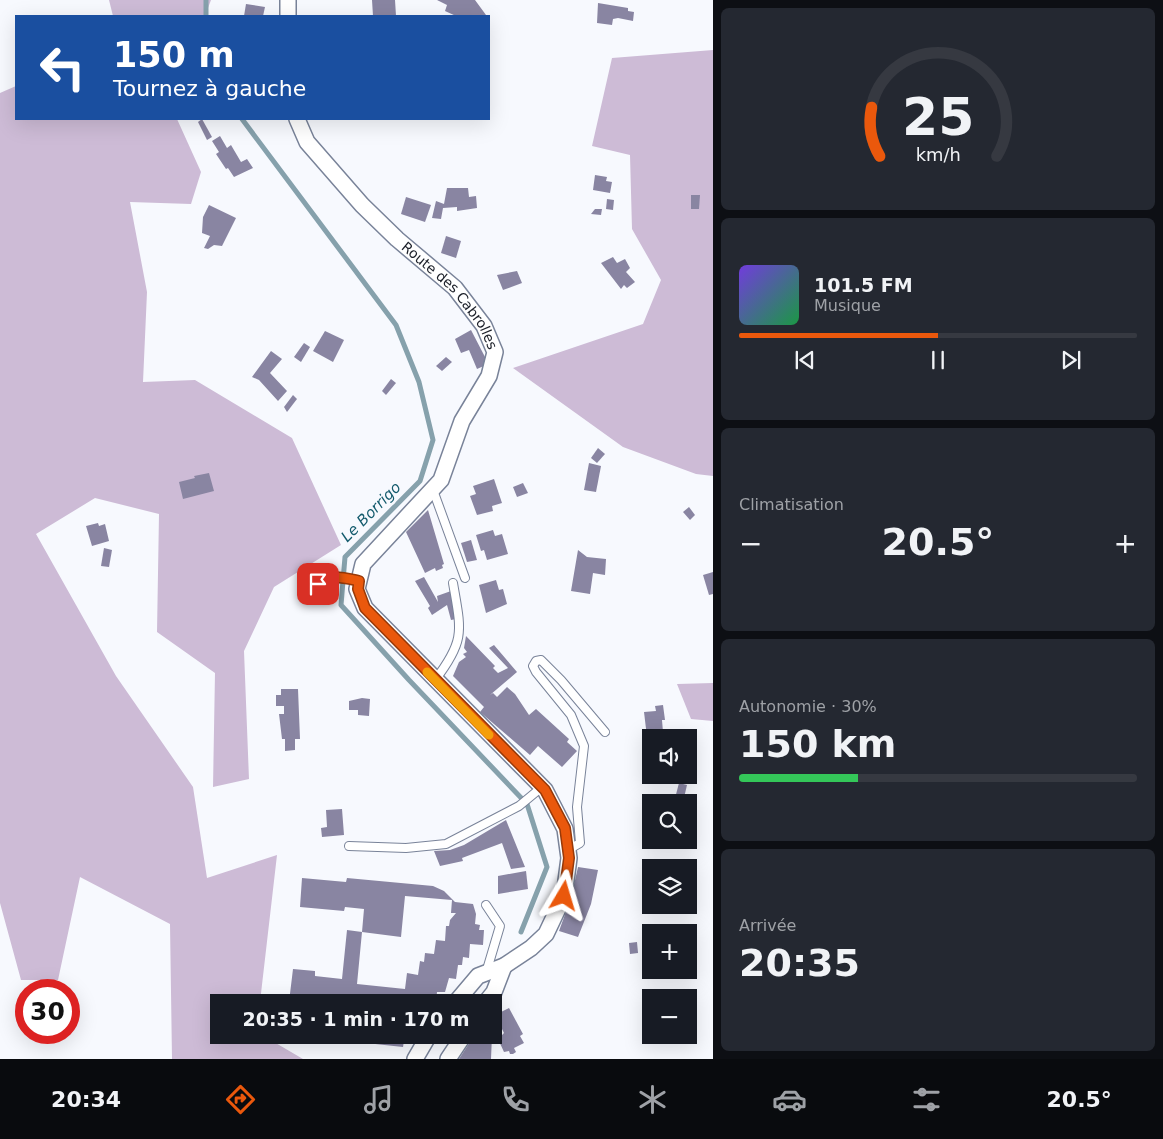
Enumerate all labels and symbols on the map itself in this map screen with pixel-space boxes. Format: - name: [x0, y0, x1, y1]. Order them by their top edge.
- street label: Route des Cabrolles: [399, 239, 501, 352]
- water label: Le Borrigo: [337, 478, 405, 546]
- pin: [297, 563, 339, 605]
- position arrow: [537, 869, 589, 921]
- speed limit sign: 30: [15, 979, 80, 1044]

